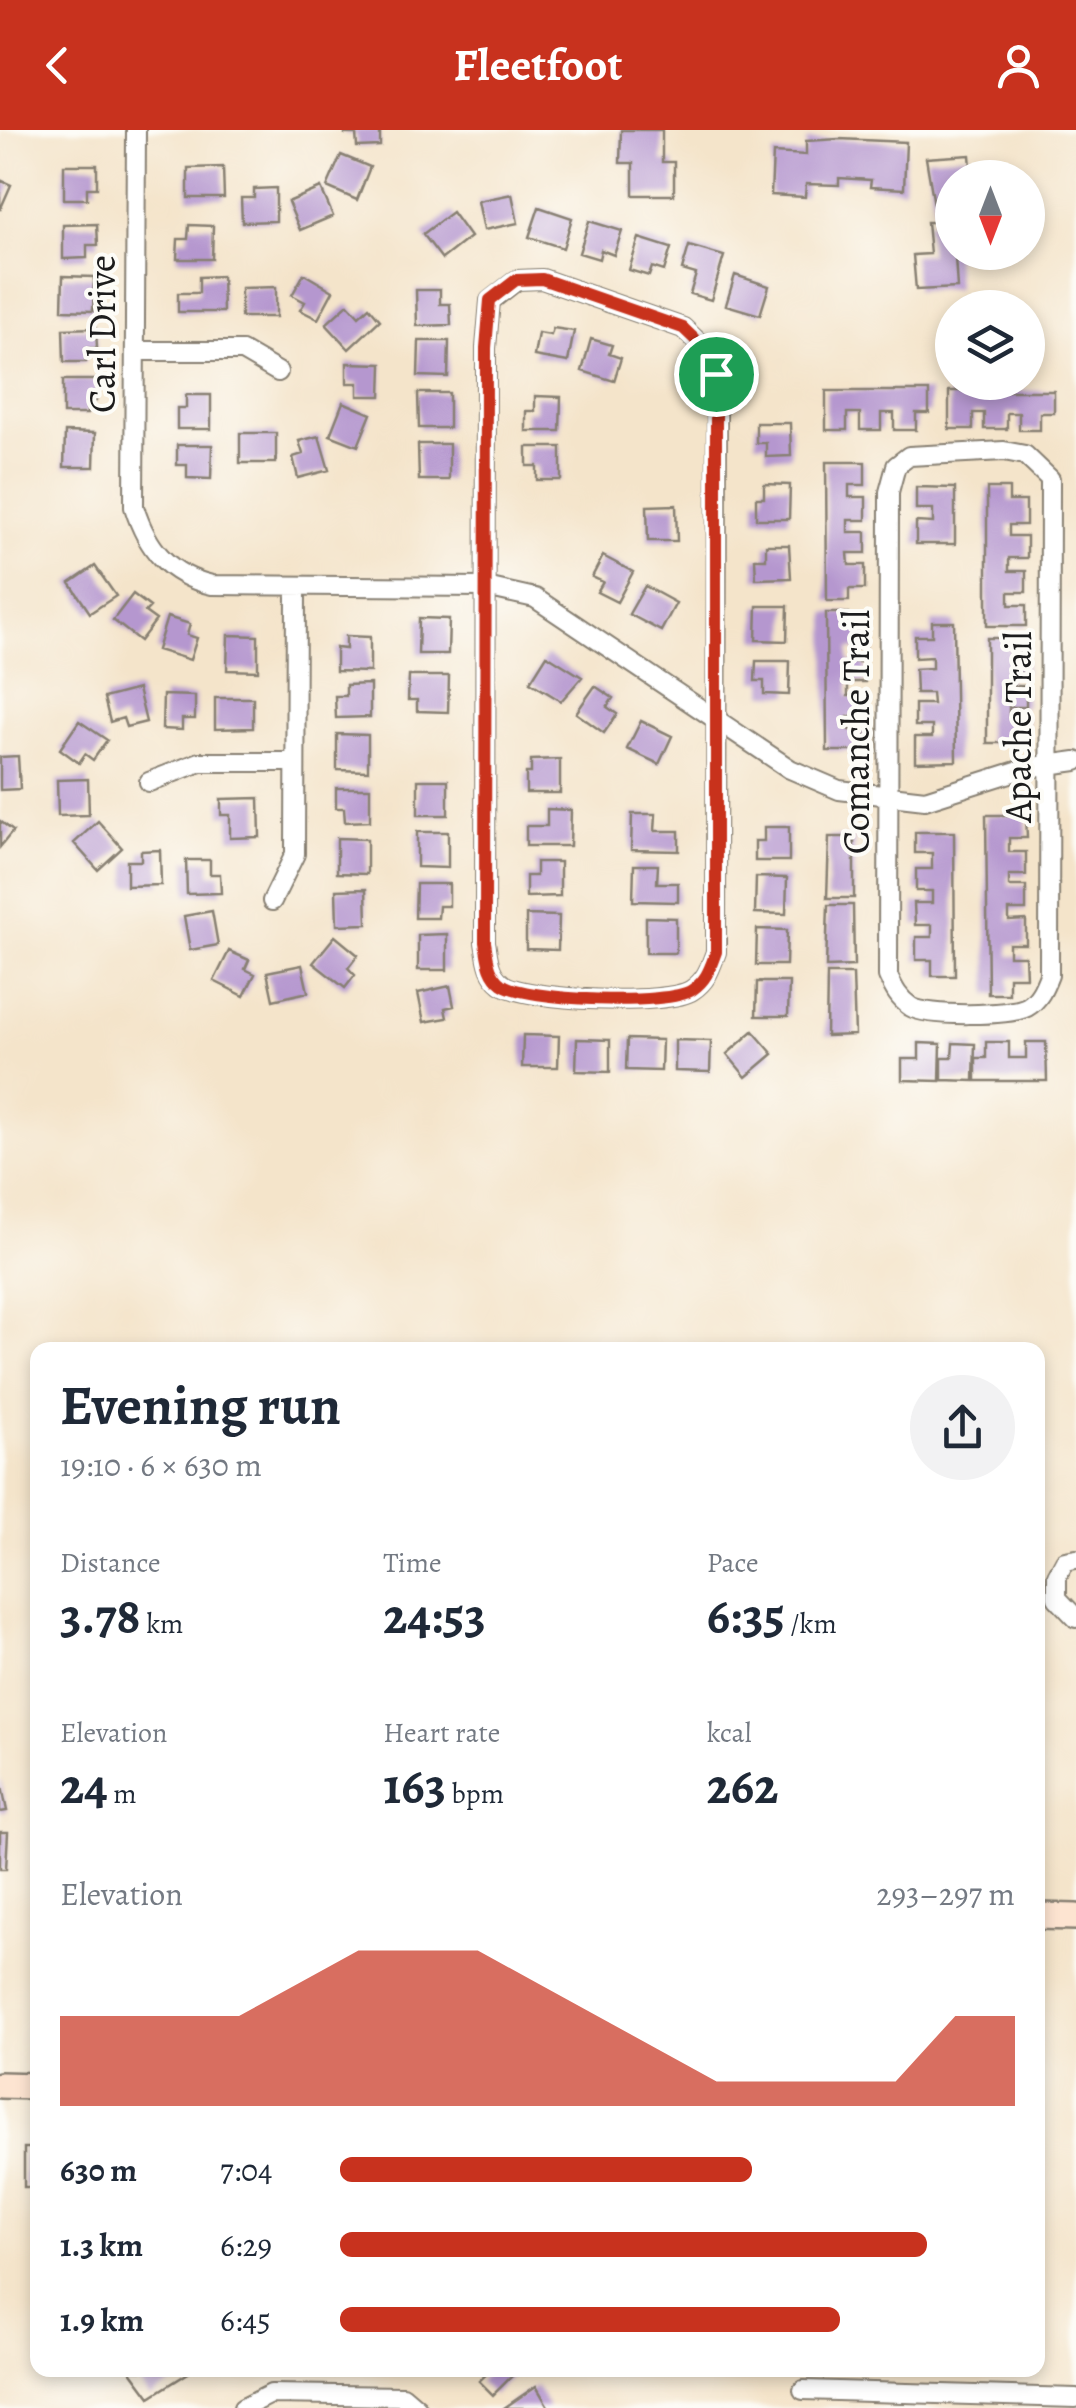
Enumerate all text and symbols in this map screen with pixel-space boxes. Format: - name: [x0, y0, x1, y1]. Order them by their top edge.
- text: Fleetfoot: [454, 34, 622, 96]
- icon: back: [30, 38, 85, 93]
- icon: person: [991, 38, 1046, 93]
- north arrow: [935, 160, 1045, 270]
- map controls: [935, 160, 1045, 400]
- street label: Carl Drive: [76, 255, 128, 413]
- button: layers: [935, 290, 1045, 400]
- pin: [674, 332, 759, 417]
- icon: arrive: [689, 347, 744, 402]
- street label: Comanche Trail: [830, 610, 882, 854]
- street label: Apache Trail: [992, 631, 1044, 824]
- text: Evening run: [60, 1368, 341, 1443]
- button: share: [910, 1375, 1015, 1480]
- text: 19:10 · 6 × 630 m: [60, 1443, 262, 1487]
- text: Distance: [60, 1544, 160, 1582]
- text: Time: [383, 1544, 442, 1582]
- text: Pace: [707, 1544, 759, 1582]
- text: 3.78: [60, 1582, 141, 1650]
- text: 24:53: [383, 1582, 486, 1650]
- text: 6:35: [707, 1582, 785, 1650]
- text: km: [141, 1605, 183, 1643]
- text: /km: [785, 1605, 837, 1643]
- text: Elevation: [60, 1714, 167, 1752]
- text: Heart rate: [383, 1714, 500, 1752]
- text: kcal: [707, 1714, 752, 1752]
- text: 24: [60, 1752, 108, 1820]
- text: 163: [383, 1752, 446, 1820]
- text: 262: [707, 1752, 778, 1820]
- text: m: [108, 1775, 137, 1813]
- text: bpm: [446, 1775, 504, 1813]
- text: Elevation: [60, 1872, 183, 1916]
- text: 293–297 m: [876, 1872, 1015, 1916]
- text: 630 m: [60, 2148, 137, 2192]
- text: 7:04: [220, 2148, 273, 2192]
- text: 1.3 km: [60, 2223, 143, 2267]
- text: 6:29: [220, 2223, 272, 2267]
- text: 1.9 km: [60, 2298, 144, 2342]
- text: 6:45: [220, 2298, 271, 2342]

